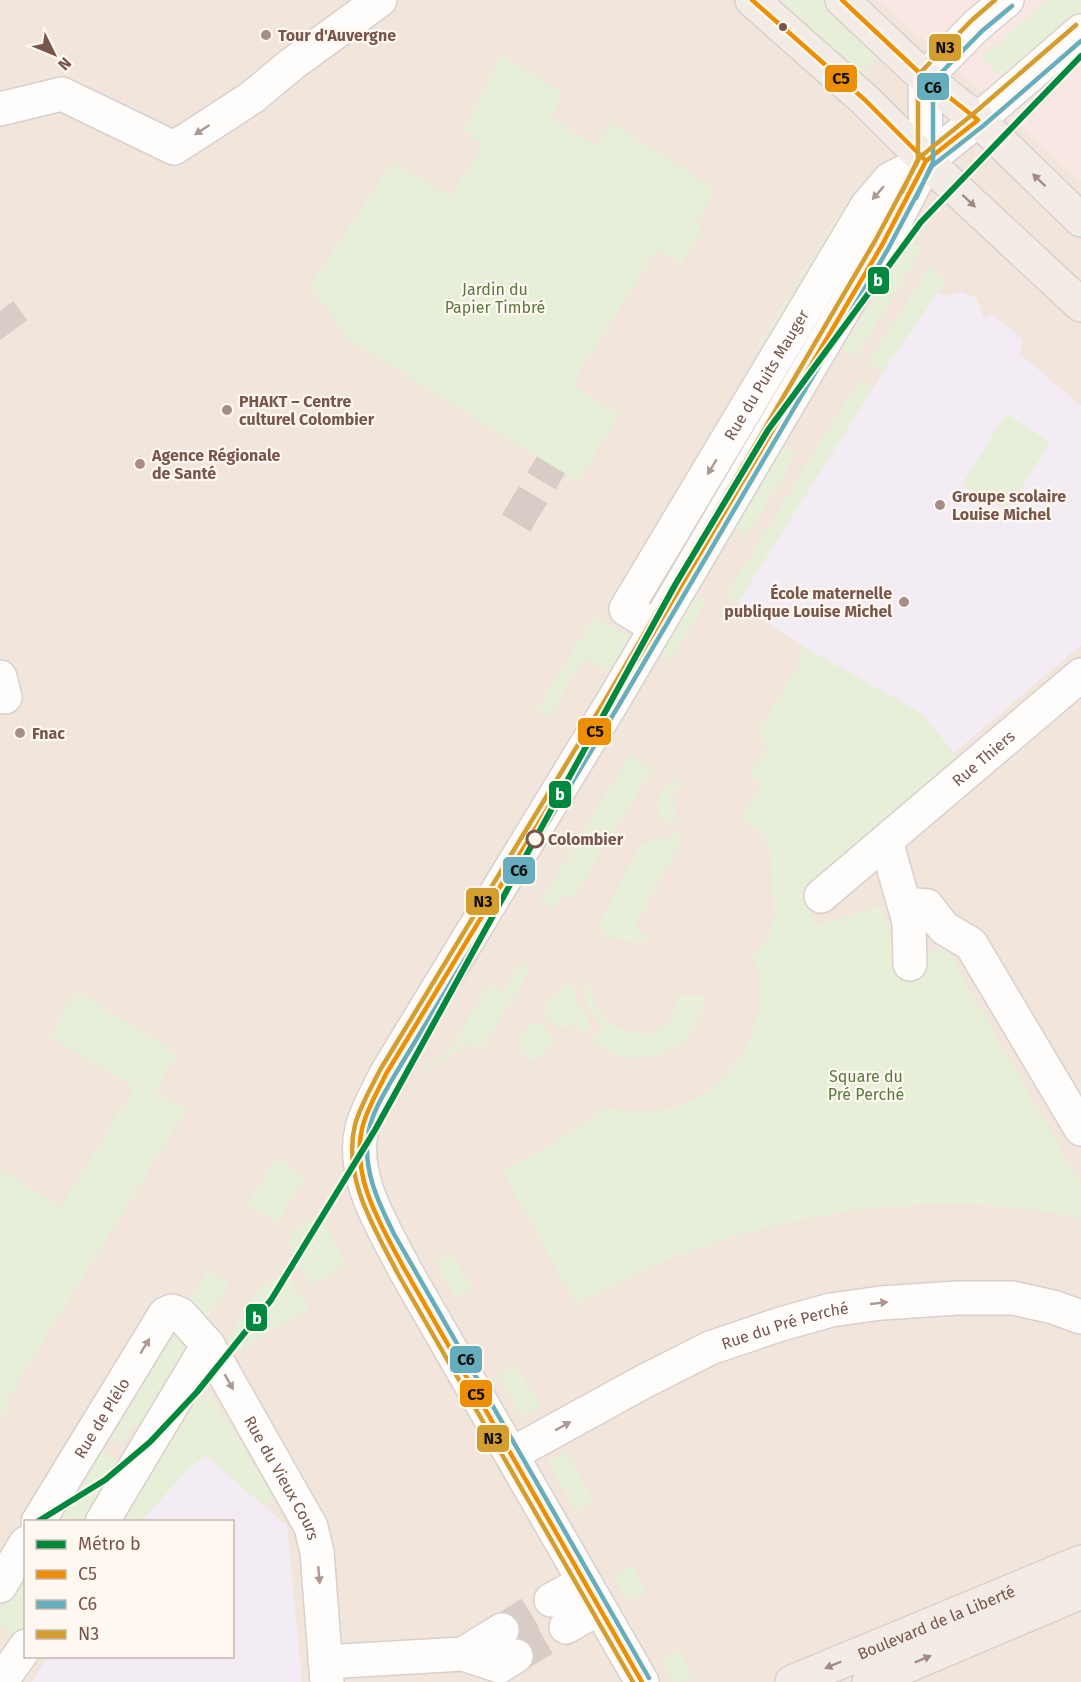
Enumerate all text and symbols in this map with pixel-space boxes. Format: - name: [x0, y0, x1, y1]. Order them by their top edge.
- unlabelled marker: [777, 21, 789, 33]
- north arrow: [24, 24, 84, 84]
- place label: Tour d'Auvergne: [278, 26, 396, 45]
- marker: Tour d'Auvergne: [259, 28, 273, 42]
- line badge: N3: [928, 33, 962, 62]
- text: N3: [936, 38, 954, 57]
- text: N: [54, 54, 75, 74]
- line badge: C5: [824, 64, 858, 93]
- text: C5: [832, 69, 850, 88]
- line badge: C6: [916, 72, 950, 101]
- text: C6: [924, 78, 942, 97]
- one-way arrow: [194, 124, 210, 135]
- one-way arrow: [1033, 173, 1047, 187]
- one-way arrow: [872, 185, 885, 200]
- one-way arrow: [962, 193, 976, 207]
- line badge: b: [867, 266, 890, 295]
- text: b: [873, 271, 883, 290]
- park label: Jardin du Papier Timbré: [445, 280, 545, 317]
- street label: Rue du Puits Mauger: [720, 306, 813, 444]
- place label: PHAKT – Centre culturel Colombier: [239, 392, 375, 429]
- marker: PHAKT – Centre culturel Colombier: [220, 403, 234, 417]
- place label: Agence Régionale de Santé: [151, 446, 281, 483]
- marker: Agence Régionale de Santé: [133, 457, 147, 471]
- one-way arrow: [706, 459, 717, 475]
- place label: Groupe scolaire Louise Michel: [952, 487, 1066, 524]
- marker: Groupe scolaire Louise Michel: [933, 498, 947, 512]
- place label: École maternelle publique Louise Michel: [724, 583, 892, 621]
- marker: École maternelle publique Louise Michel: [897, 595, 911, 609]
- line badge: C5: [577, 717, 612, 746]
- text: C5: [586, 722, 604, 741]
- place label: Fnac: [32, 724, 65, 743]
- marker: Fnac: [13, 726, 27, 740]
- street label: Rue Thiers: [948, 726, 1019, 790]
- line badge: b: [548, 780, 572, 809]
- text: b: [555, 785, 565, 804]
- marker: Colombier: [526, 830, 544, 848]
- place label: Colombier: [548, 830, 624, 849]
- line badge: C6: [502, 856, 536, 885]
- text: C6: [510, 861, 528, 880]
- line badge: N3: [465, 887, 500, 916]
- text: N3: [474, 892, 492, 911]
- park label: Square du Pré Perché: [828, 1067, 904, 1104]
- one-way arrow: [870, 1298, 889, 1308]
- street label: Rue du Pré Perché: [719, 1299, 850, 1353]
- line badge: b: [245, 1303, 268, 1332]
- text: b: [252, 1309, 262, 1328]
- one-way arrow: [140, 1338, 151, 1354]
- line badge: C6: [449, 1345, 483, 1374]
- text: C6: [457, 1350, 475, 1369]
- street label: Rue de Plélo: [70, 1374, 134, 1462]
- one-way arrow: [224, 1374, 234, 1391]
- line badge: C5: [459, 1379, 493, 1408]
- text: C5: [467, 1385, 485, 1404]
- street label: Rue du Vieux Cours: [240, 1413, 323, 1542]
- one-way arrow: [555, 1421, 572, 1431]
- line badge: N3: [476, 1424, 510, 1453]
- text: N3: [484, 1429, 502, 1448]
- legend: [24, 1520, 234, 1658]
- text: Métro b: [78, 1533, 141, 1555]
- text: C5: [78, 1563, 97, 1585]
- one-way arrow: [314, 1566, 324, 1585]
- street label: Boulevard de la Liberté: [855, 1581, 1018, 1664]
- text: C6: [78, 1593, 97, 1615]
- text: N3: [78, 1623, 99, 1645]
- one-way arrow: [914, 1654, 932, 1663]
- one-way arrow: [824, 1661, 842, 1670]

